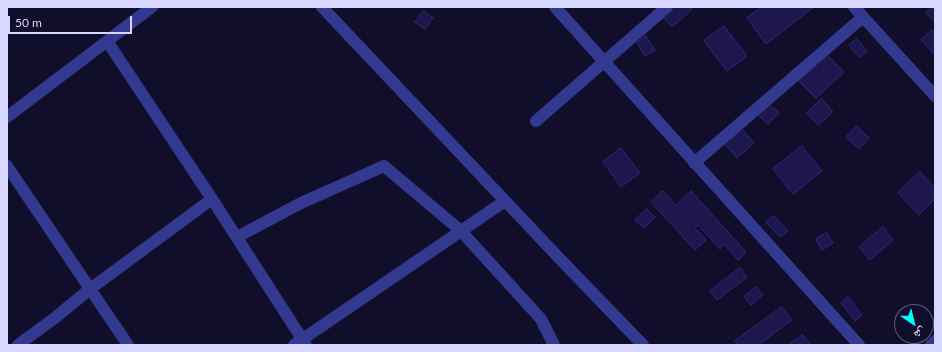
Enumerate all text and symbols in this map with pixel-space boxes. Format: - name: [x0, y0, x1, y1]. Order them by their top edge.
- scale bar: [10, 8, 134, 34]
- text: 50 m: [15, 15, 42, 30]
- north arrow: [894, 304, 934, 344]
- text: ش: [912, 325, 929, 342]

